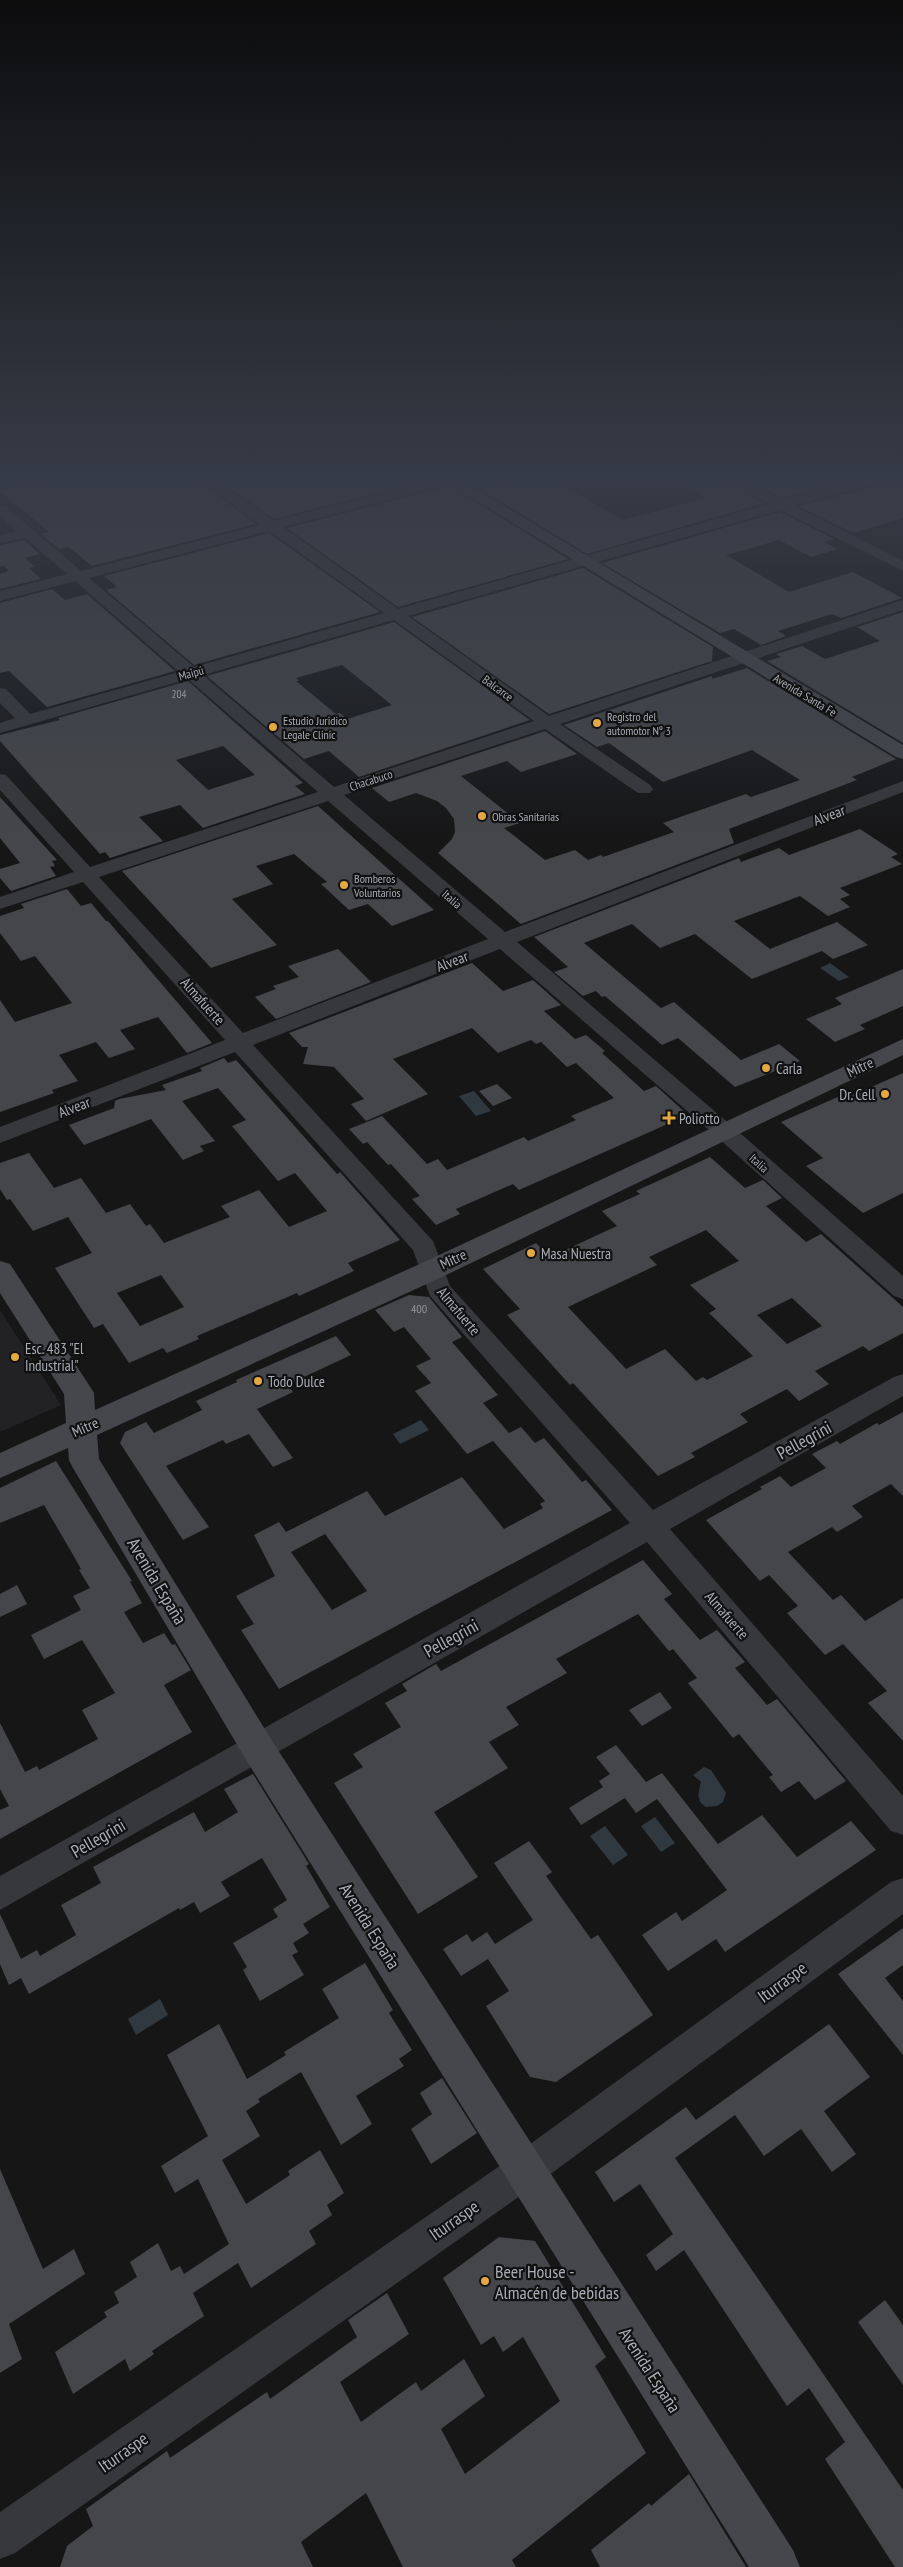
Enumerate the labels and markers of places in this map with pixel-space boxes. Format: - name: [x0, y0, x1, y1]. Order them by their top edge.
- place label: Registro del automotor Nº 3: [607, 709, 671, 738]
- place label: Estudio Juridico Legale Clinic: [283, 713, 347, 742]
- marker: Registro del automotor Nº 3: [591, 717, 603, 729]
- marker: Estudio Juridico Legale Clinic: [267, 721, 279, 733]
- place label: Obras Sanitarias: [492, 809, 559, 824]
- marker: Obras Sanitarias: [476, 810, 488, 822]
- place label: Bomberos Voluntarios: [353, 871, 401, 900]
- marker: Bomberos Voluntarios: [338, 879, 350, 891]
- place label: Carla: [776, 1059, 802, 1078]
- marker: Carla: [760, 1062, 772, 1074]
- place label: Dr. Cell: [839, 1085, 876, 1104]
- marker: Dr. Cell: [879, 1088, 891, 1100]
- place label: Poliotto: [679, 1109, 720, 1128]
- marker: Poliotto: [663, 1112, 675, 1124]
- place label: Masa Nuestra: [541, 1244, 611, 1263]
- marker: Masa Nuestra: [525, 1247, 537, 1259]
- place label: Esc. 483 "El Industrial": [25, 1339, 84, 1375]
- marker: Esc. 483 "El Industrial": [9, 1351, 21, 1363]
- place label: Todo Dulce: [268, 1372, 325, 1391]
- marker: Todo Dulce: [252, 1375, 264, 1387]
- place label: Beer House - Almacén de bebidas: [495, 2260, 619, 2304]
- marker: Beer House - Almacén de bebidas: [479, 2275, 491, 2287]

